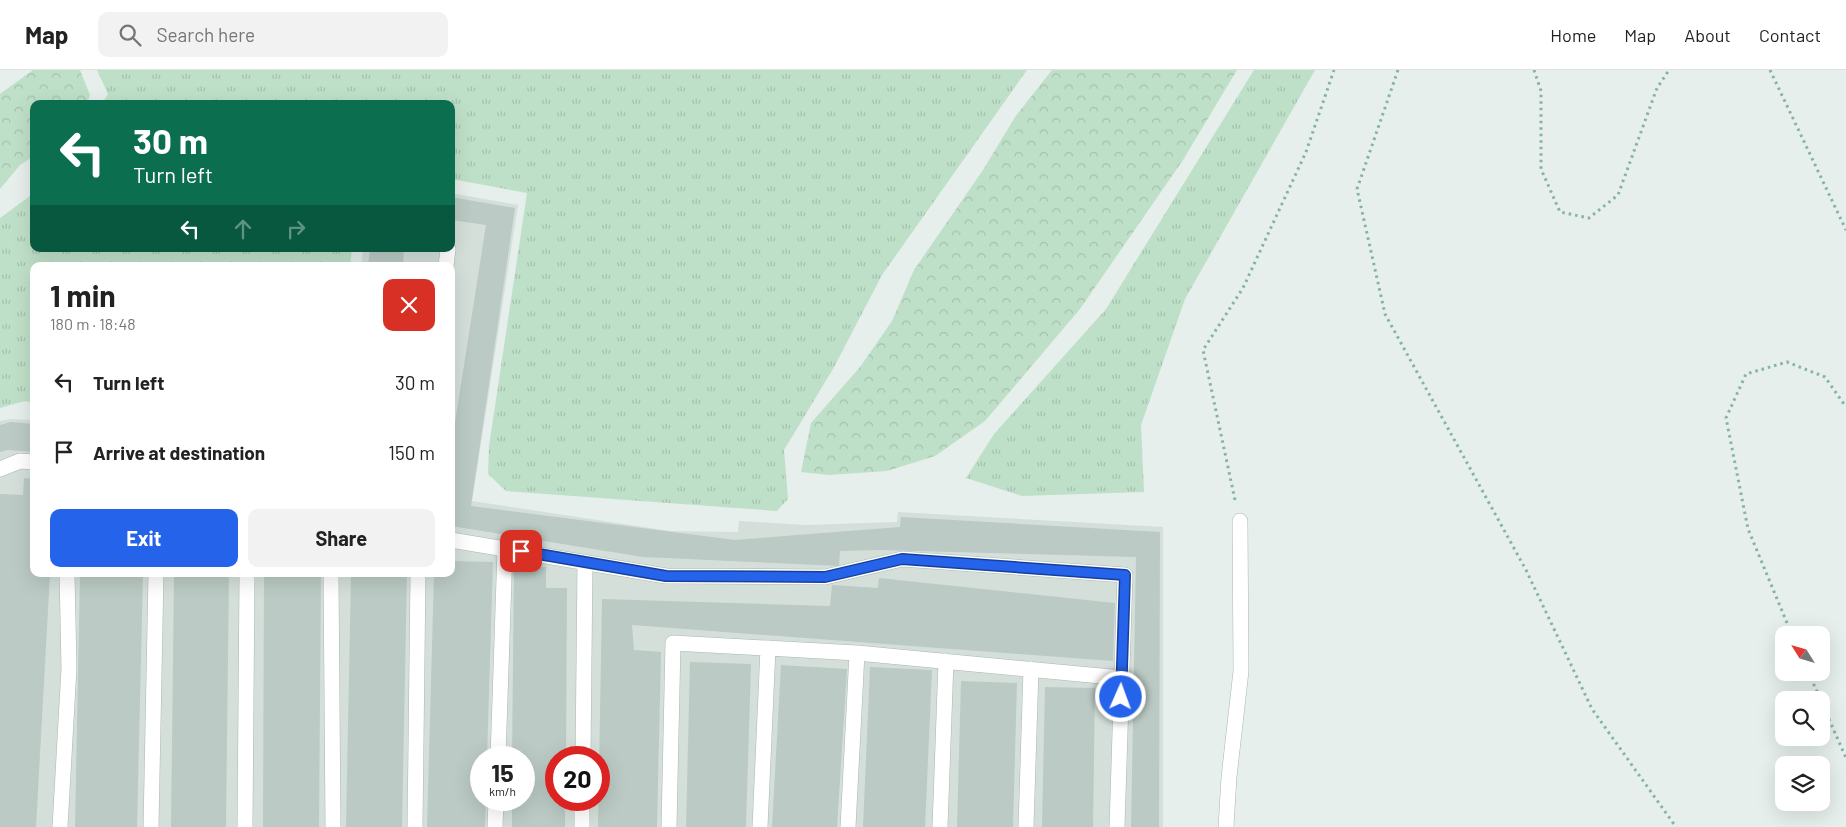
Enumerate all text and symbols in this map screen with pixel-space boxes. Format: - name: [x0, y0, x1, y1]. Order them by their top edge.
- search box: [98, 12, 448, 57]
- text: Map: [25, 20, 68, 49]
- icon: search: [116, 21, 144, 49]
- text: Search here: [156, 23, 255, 46]
- text: Home: [1550, 24, 1596, 46]
- text: Map: [1624, 24, 1656, 46]
- text: About: [1684, 24, 1731, 46]
- text: Contact: [1759, 24, 1821, 46]
- text: 30 m: [133, 119, 208, 161]
- icon: left: [50, 120, 115, 185]
- text: Turn left: [133, 161, 213, 187]
- icon: left: [176, 215, 204, 243]
- icon: ahead: [229, 215, 257, 243]
- icon: right: [282, 215, 310, 243]
- text: 1 min: [50, 277, 116, 313]
- button: close: [383, 279, 435, 331]
- text: 180 m · 18:48: [50, 314, 136, 333]
- icon: left: [50, 368, 78, 396]
- text: Turn left: [93, 371, 164, 394]
- text: 30 m: [395, 371, 435, 394]
- icon: arrive: [50, 438, 78, 466]
- text: Arrive at destination: [93, 441, 265, 464]
- text: 150 m: [388, 441, 435, 464]
- button: Exit: [50, 509, 238, 567]
- button: Share: [248, 509, 435, 567]
- pin: [500, 530, 542, 572]
- icon: arrive: [507, 537, 535, 565]
- north arrow: [1775, 626, 1830, 681]
- map controls: [1775, 626, 1830, 811]
- position arrow: [1094, 670, 1146, 722]
- button: search: [1775, 691, 1830, 746]
- speed limit sign: 20: [545, 746, 610, 811]
- button: layers: [1775, 756, 1830, 811]
- text: 15: [491, 757, 514, 787]
- text: km/h: [489, 784, 516, 798]

